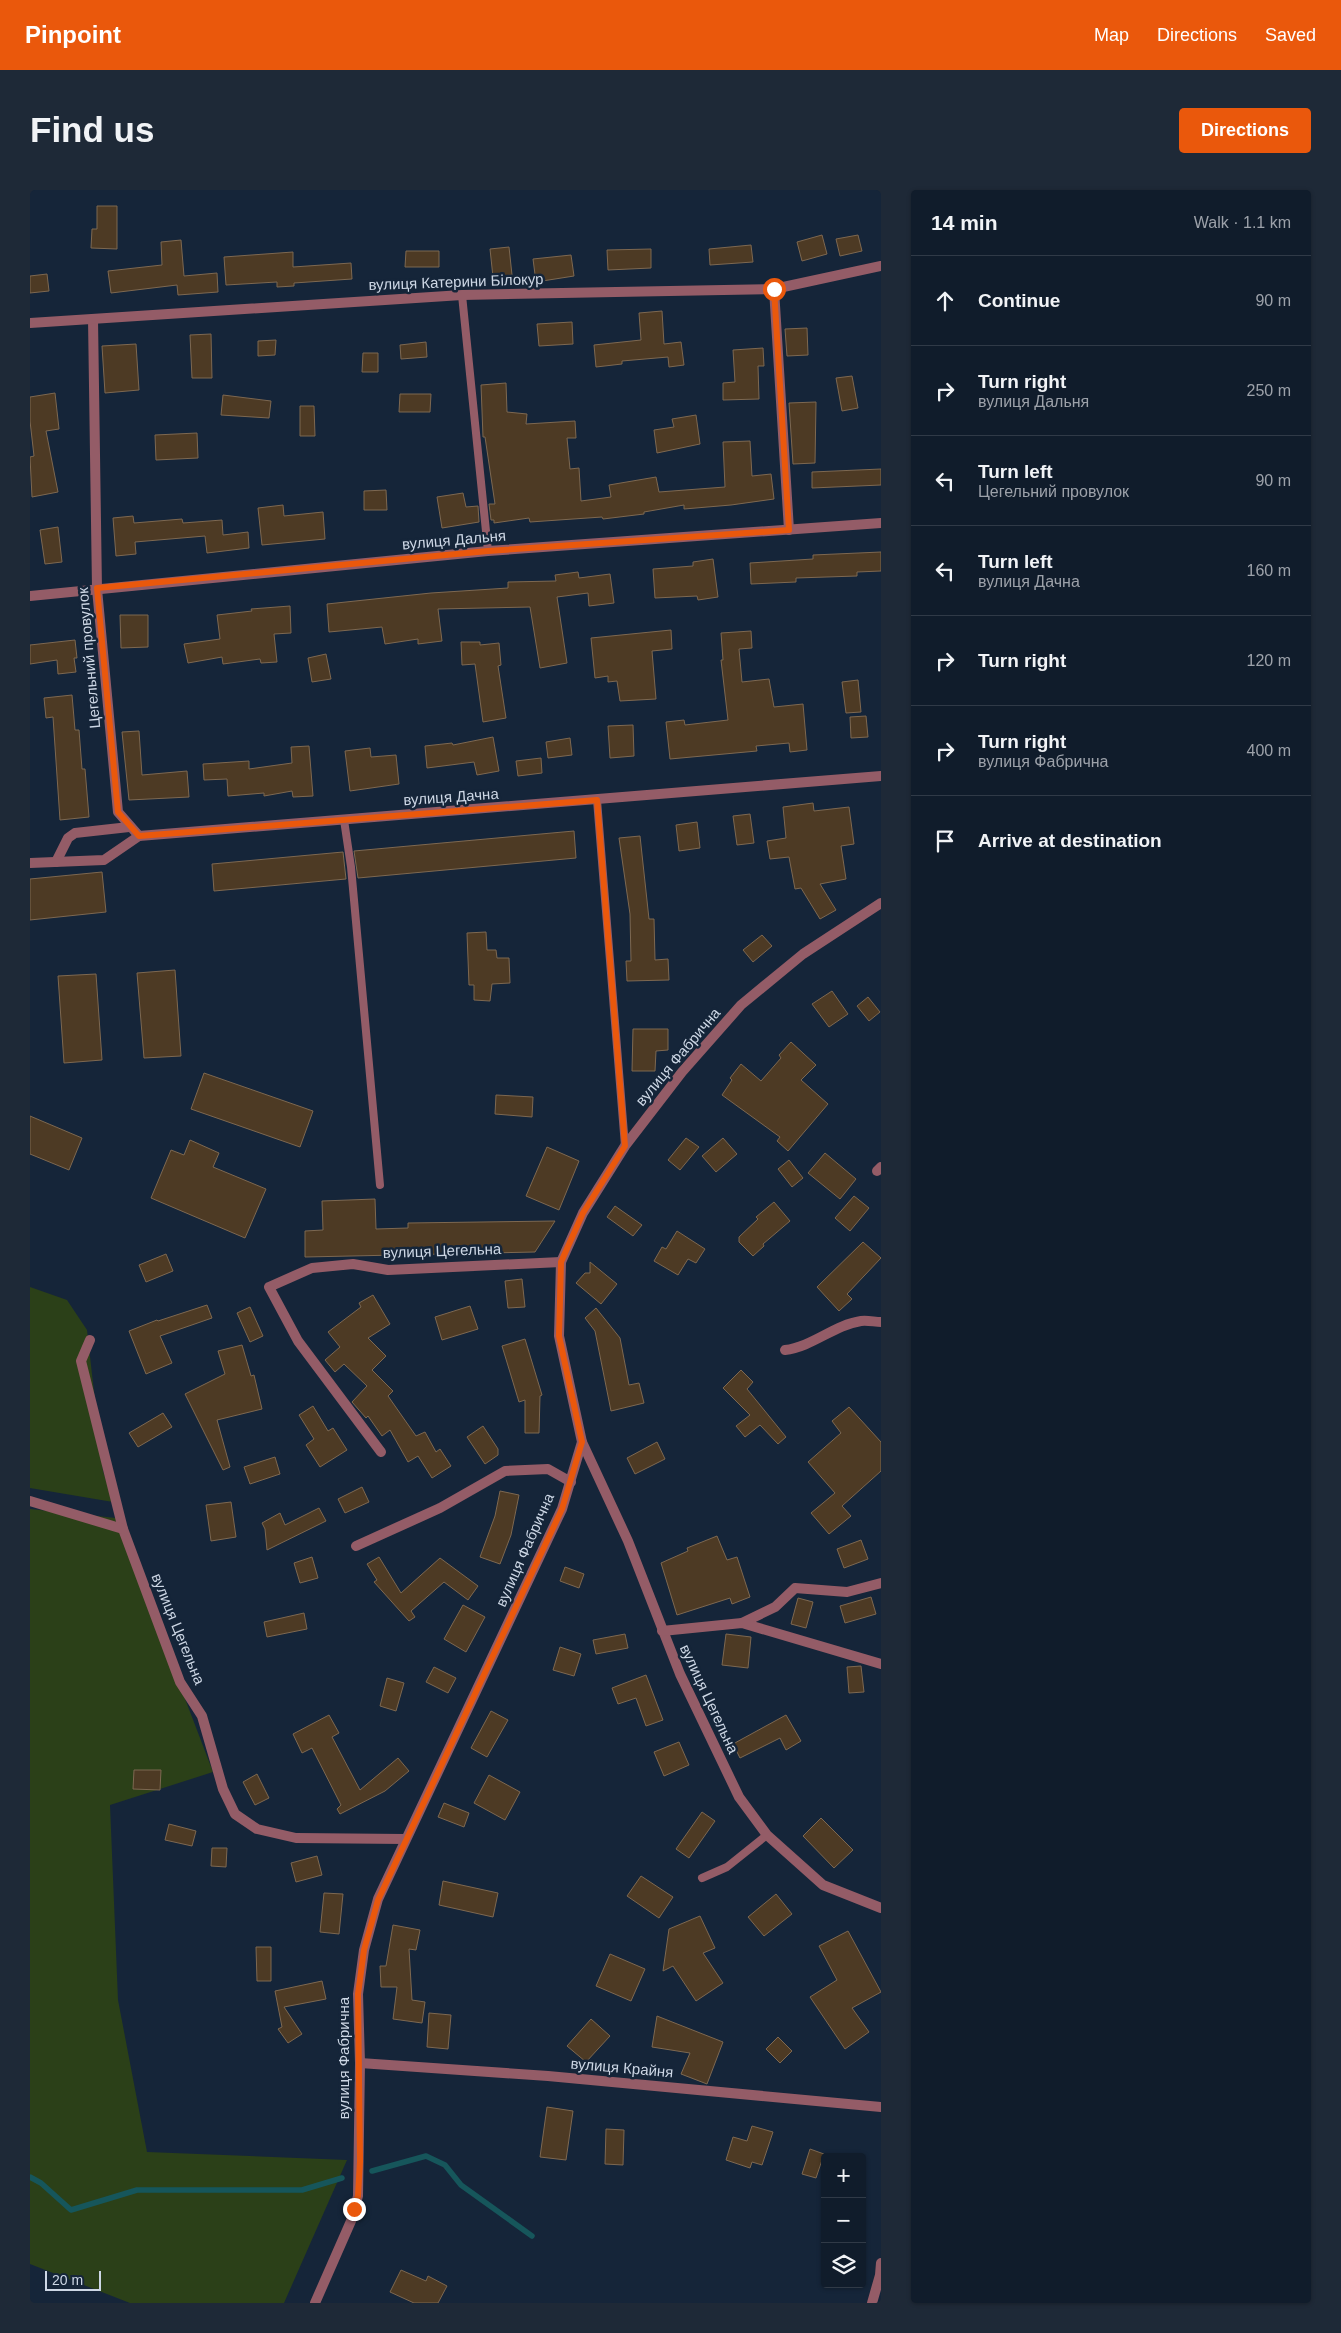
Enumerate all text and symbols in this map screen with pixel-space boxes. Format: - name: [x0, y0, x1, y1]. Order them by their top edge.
- text: Pinpoint: [25, 21, 121, 48]
- text: Map: [1094, 25, 1129, 45]
- text: Directions: [1157, 25, 1237, 45]
- text: Saved: [1265, 25, 1316, 45]
- button: Directions: [1179, 108, 1311, 153]
- text: Find us: [30, 110, 154, 149]
- text: 14 min: [931, 211, 998, 234]
- text: Walk · 1.1 km: [1194, 214, 1291, 231]
- street label: вулиця Катерини Білокур: [368, 270, 544, 293]
- route start: [763, 278, 786, 301]
- icon: ahead: [931, 287, 959, 315]
- text: Continue: [978, 290, 1060, 311]
- text: 90 m: [1255, 292, 1291, 309]
- text: Turn right: [978, 371, 1066, 392]
- icon: right: [931, 377, 959, 405]
- text: 250 m: [1247, 382, 1291, 399]
- text: вулиця Дальня: [978, 393, 1089, 410]
- text: Turn left: [978, 461, 1053, 482]
- icon: left: [931, 467, 959, 495]
- text: 90 m: [1255, 472, 1291, 489]
- text: Цегельний провулок: [978, 483, 1129, 500]
- street label: вулиця Дальня: [401, 526, 507, 553]
- text: Turn left: [978, 551, 1053, 572]
- icon: left: [931, 557, 959, 585]
- text: 160 m: [1247, 562, 1291, 579]
- text: вулиця Дачна: [978, 573, 1080, 590]
- street label: Цегельний провулок: [74, 586, 103, 729]
- icon: right: [931, 647, 959, 675]
- text: Turn right: [978, 650, 1066, 671]
- text: 120 m: [1247, 652, 1291, 669]
- text: Turn right: [978, 731, 1066, 752]
- icon: right: [931, 737, 959, 765]
- text: 400 m: [1247, 742, 1291, 759]
- text: вулиця Фабрична: [978, 753, 1108, 770]
- street label: вулиця Дачна: [403, 785, 500, 808]
- icon: arrive: [931, 827, 959, 855]
- text: Arrive at destination: [978, 830, 1162, 851]
- street label: вулиця Фабрична: [632, 1004, 724, 1109]
- street label: вулиця Цегельна: [382, 1240, 502, 1261]
- street label: вулиця Фабрична: [492, 1490, 557, 1609]
- street label: вулиця Цегельна: [148, 1571, 209, 1688]
- street label: вулиця Цегельна: [677, 1642, 742, 1757]
- street label: вулиця Фабрична: [335, 1996, 352, 2119]
- street label: вулиця Крайня: [570, 2055, 674, 2080]
- map controls: [821, 2153, 866, 2288]
- button: +: [821, 2153, 866, 2198]
- route end: [343, 2198, 366, 2221]
- button: −: [821, 2198, 866, 2243]
- button: layers: [821, 2243, 866, 2288]
- scale bar: [45, 2268, 101, 2291]
- text: 20 m: [52, 2272, 83, 2288]

